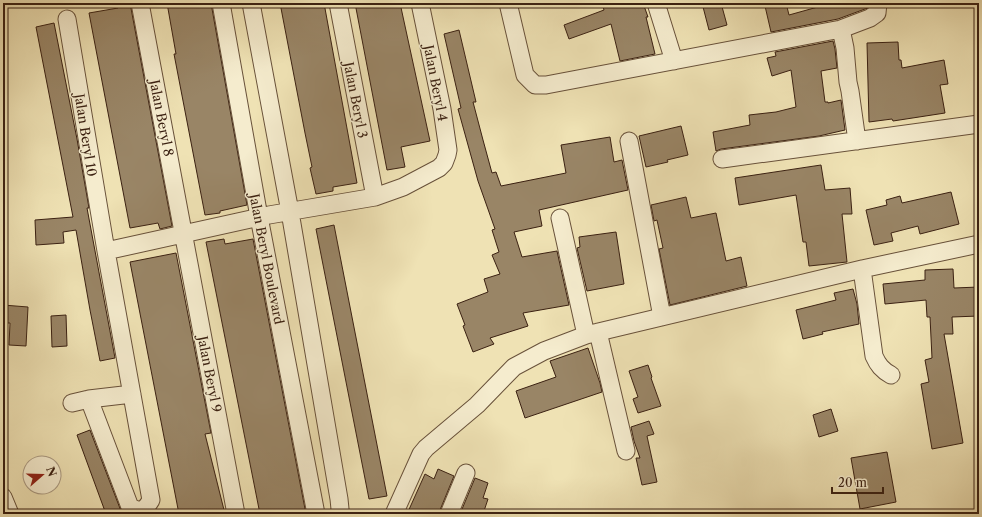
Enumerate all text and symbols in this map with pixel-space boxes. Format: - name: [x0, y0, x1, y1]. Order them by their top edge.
- street label: Jalan Beryl 4: [420, 41, 451, 123]
- street label: Jalan Beryl 3: [340, 59, 371, 139]
- street label: Jalan Beryl 8: [146, 76, 177, 158]
- street label: Jalan Beryl 10: [71, 90, 100, 178]
- street label: Jalan Beryl Boulevard: [246, 190, 288, 326]
- street label: Jalan Beryl 9: [194, 332, 225, 414]
- north arrow: [22, 455, 62, 495]
- text: N: [43, 465, 60, 479]
- scale bar: [832, 469, 883, 495]
- text: 20 m: [838, 475, 867, 490]

